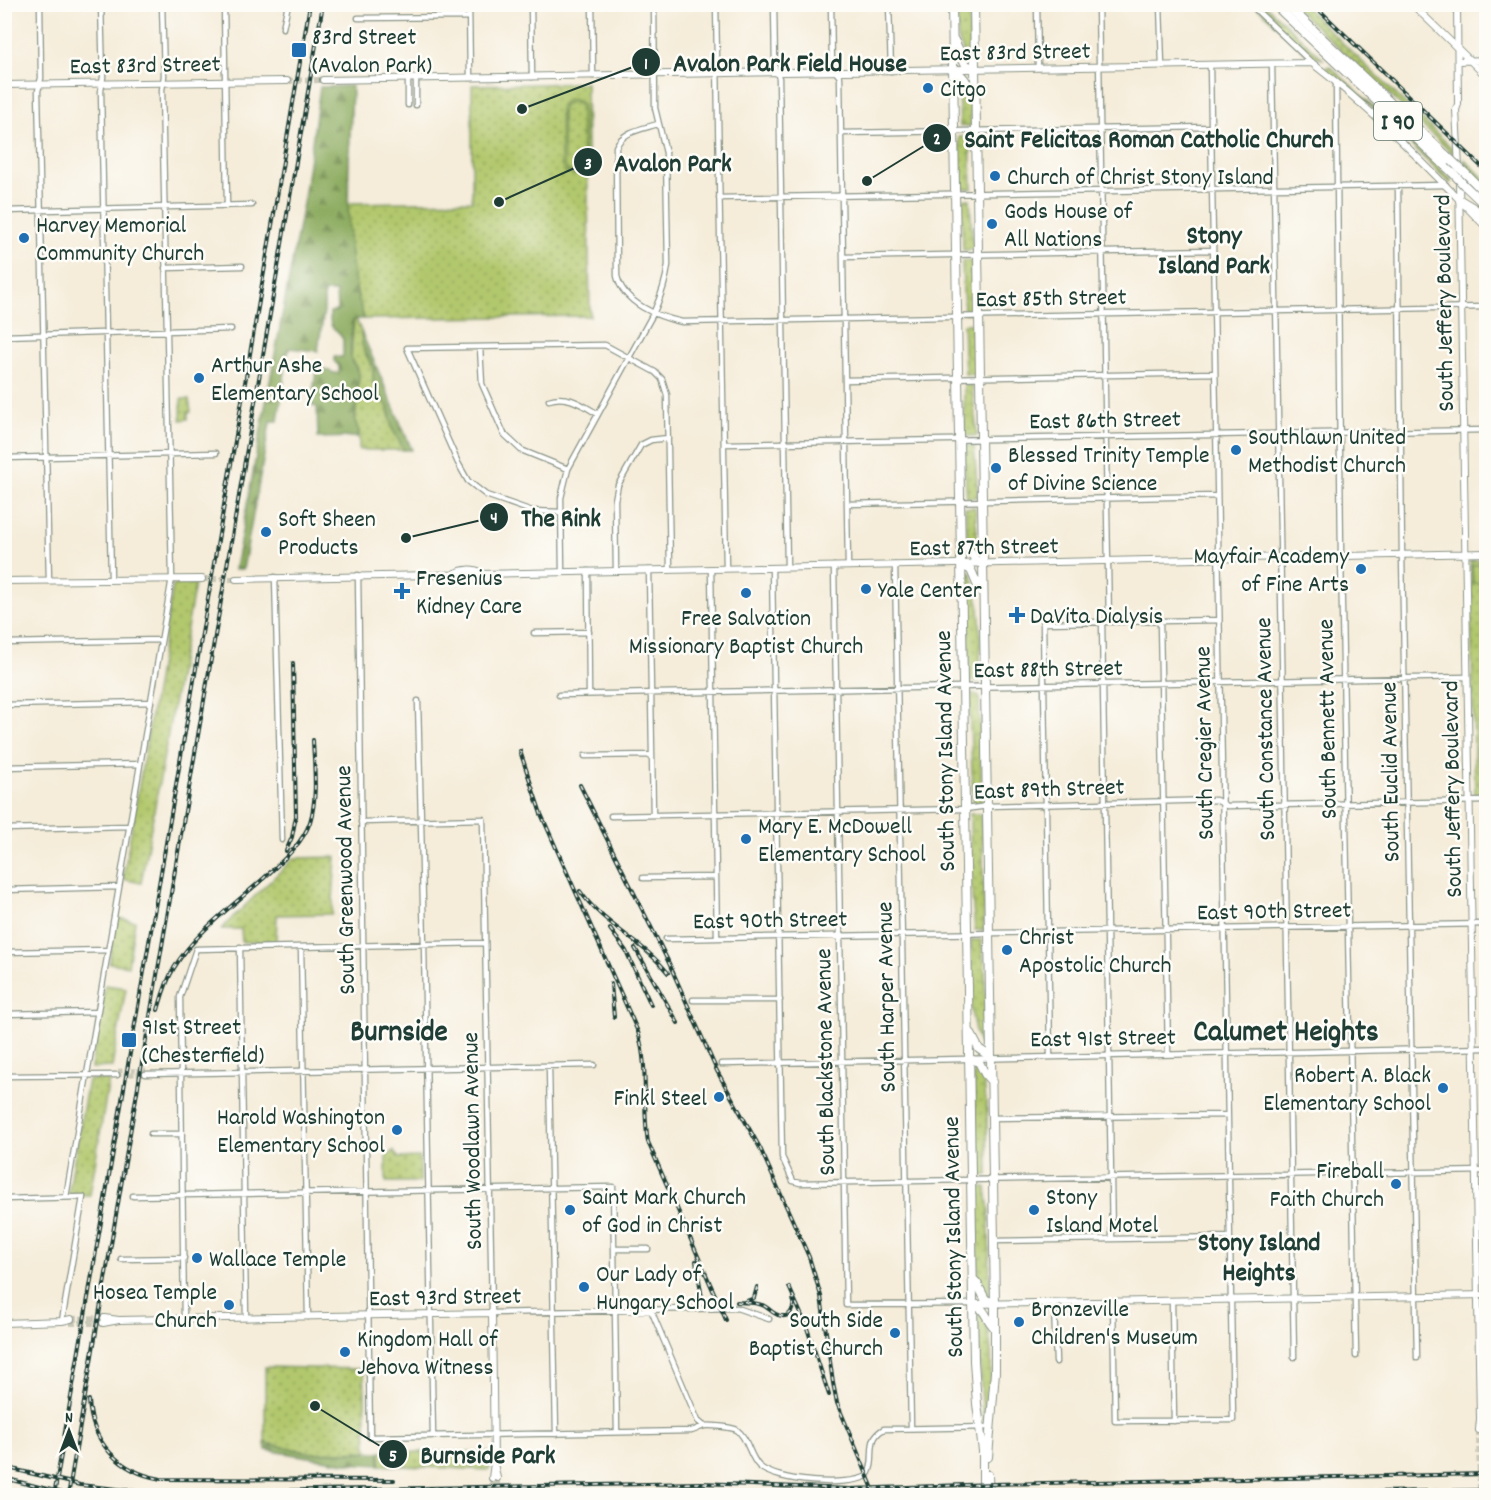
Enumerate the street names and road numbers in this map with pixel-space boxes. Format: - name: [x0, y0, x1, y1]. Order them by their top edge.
- street label: East 83rd Street: [939, 36, 1091, 72]
- street label: East 83rd Street: [69, 49, 221, 85]
- road number: I 90: [1374, 102, 1422, 140]
- street label: South Jeffery Boulevard: [1427, 194, 1465, 412]
- street label: East 85th Street: [975, 282, 1127, 318]
- street label: East 86th Street: [1029, 404, 1181, 440]
- street label: East 87th Street: [909, 531, 1059, 567]
- street label: South Constance Avenue: [1248, 617, 1286, 841]
- street label: South Bennett Avenue: [1310, 618, 1348, 819]
- street label: South Stony Island Avenue: [928, 630, 966, 872]
- street label: South Cregier Avenue: [1187, 646, 1225, 840]
- street label: East 88th Street: [973, 653, 1123, 689]
- street label: South Jeffery Boulevard: [1435, 680, 1473, 898]
- street label: South Euclid Avenue: [1373, 681, 1411, 862]
- street label: South Greenwood Avenue: [328, 765, 366, 995]
- street label: East 89th Street: [973, 771, 1125, 811]
- street label: East 90th Street: [1197, 895, 1352, 931]
- street label: South Harper Avenue: [869, 901, 907, 1093]
- street label: East 90th Street: [693, 904, 848, 940]
- street label: South Blackstone Avenue: [808, 948, 846, 1176]
- street label: East 91st Street: [1030, 1022, 1176, 1058]
- street label: South Woodlawn Avenue: [455, 1032, 493, 1250]
- street label: South Stony Island Avenue: [936, 1116, 974, 1358]
- street label: East 93rd Street: [369, 1281, 522, 1317]

